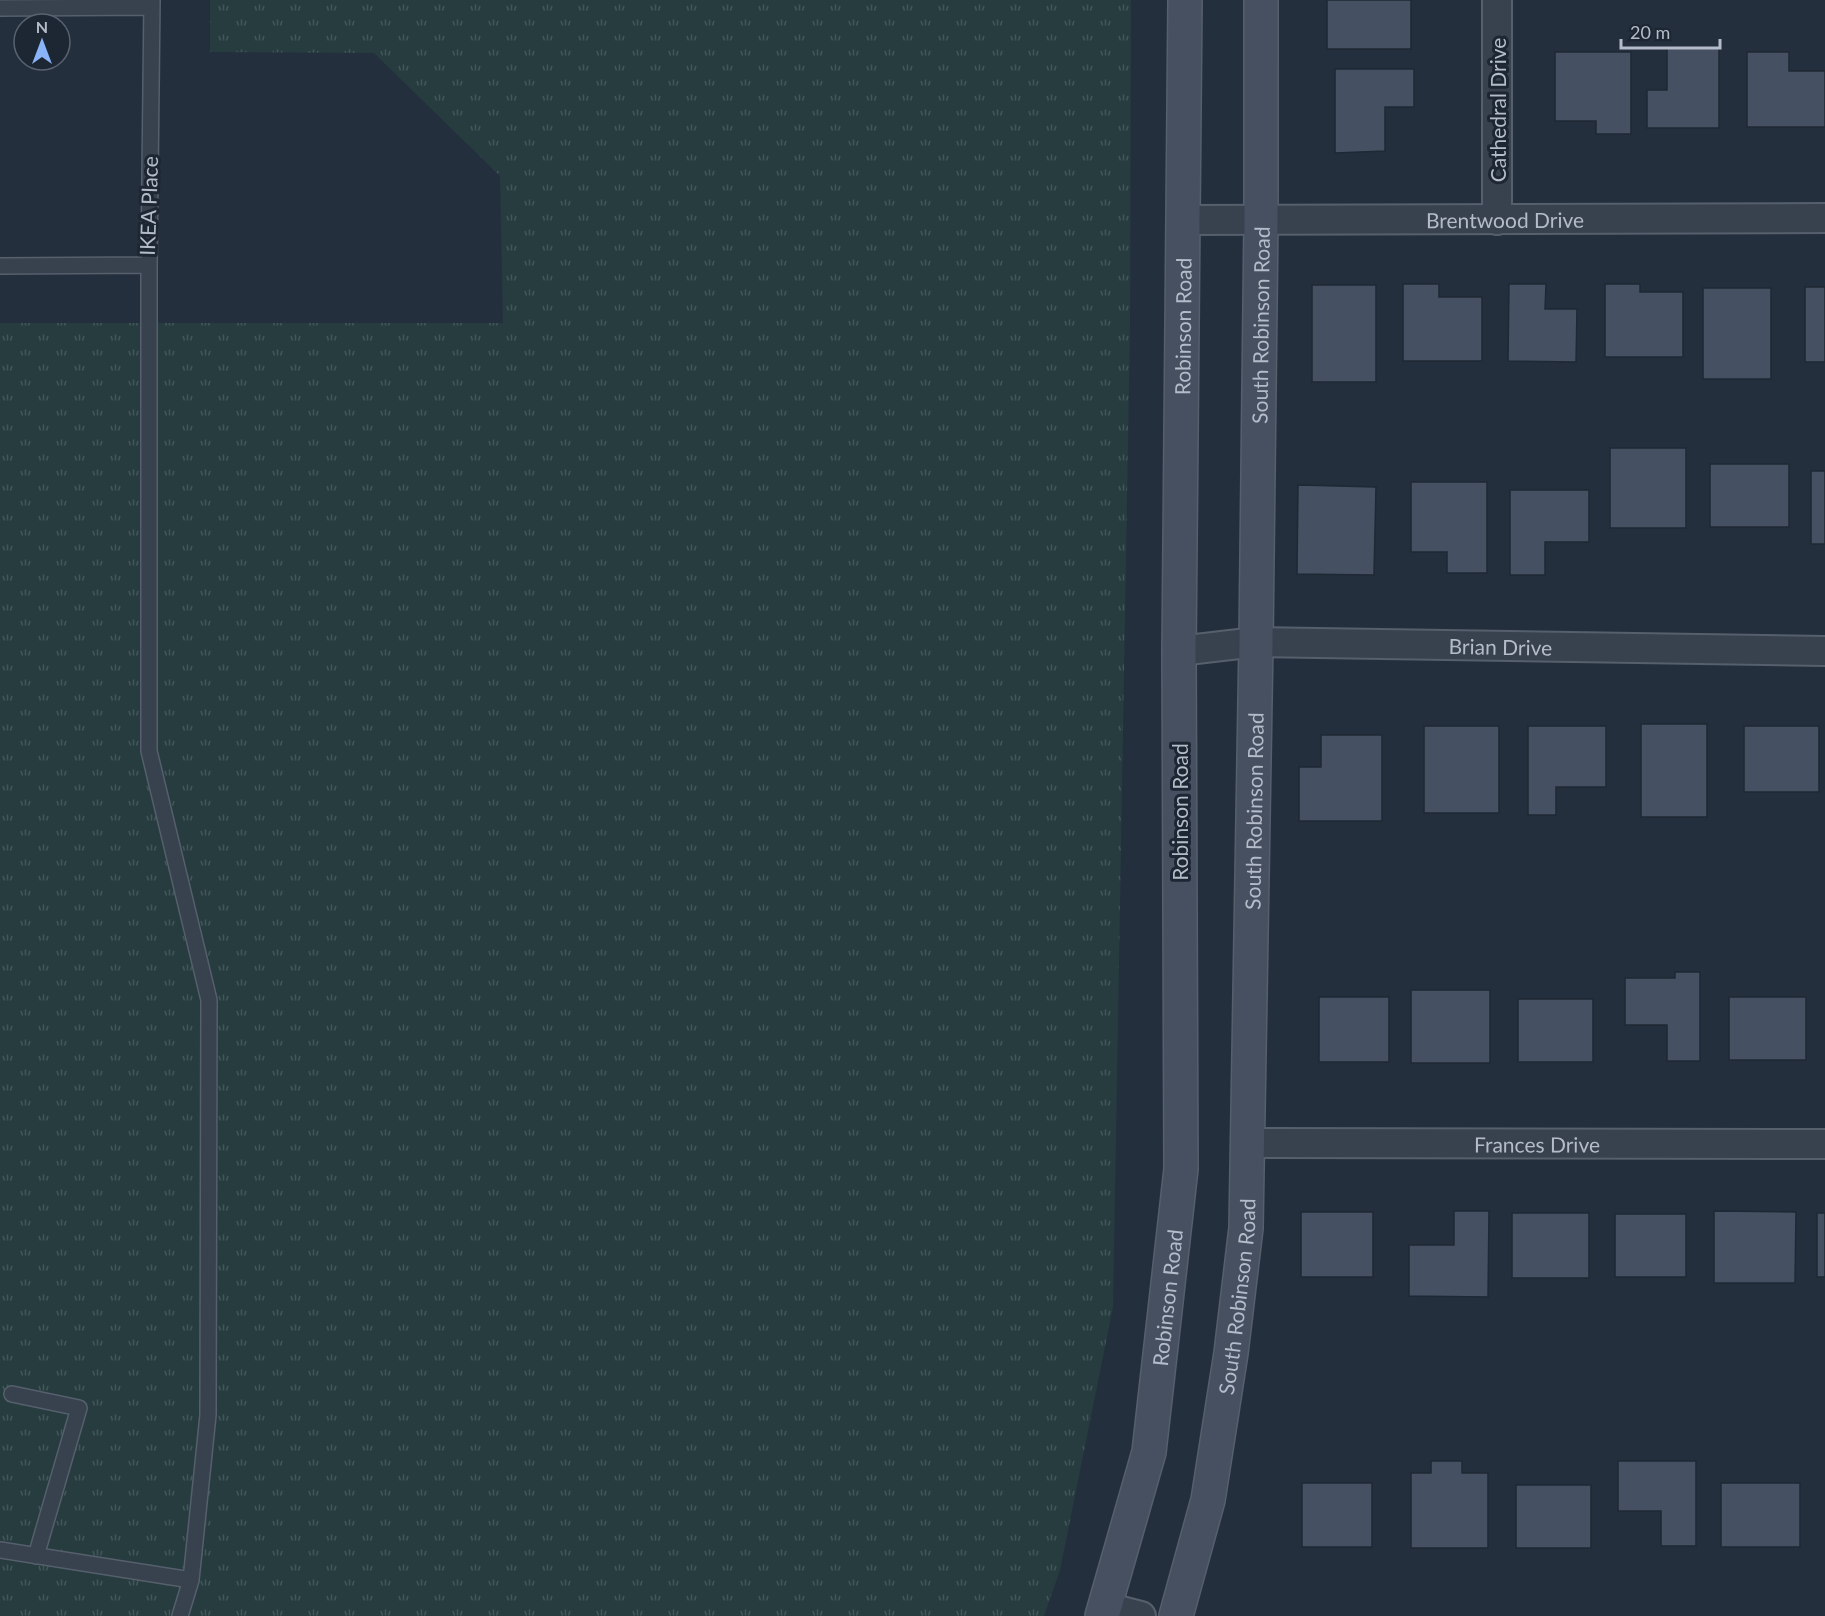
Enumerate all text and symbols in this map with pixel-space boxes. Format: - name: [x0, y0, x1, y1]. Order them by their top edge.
- north arrow: [12, 12, 72, 72]
- scale bar: [1621, 12, 1720, 50]
- text: N: [36, 17, 48, 36]
- text: 20 m: [1630, 21, 1670, 43]
- street label: Cathedral Drive: [1485, 38, 1510, 182]
- street label: IKEA Place: [134, 156, 162, 256]
- street label: Brentwood Drive: [1426, 206, 1584, 232]
- street label: South Robinson Road: [1246, 226, 1273, 424]
- street label: Robinson Road: [1169, 257, 1195, 395]
- street label: Brian Drive: [1448, 633, 1552, 659]
- street label: South Robinson Road: [1239, 712, 1267, 910]
- street label: Robinson Road: [1167, 743, 1192, 881]
- street label: Frances Drive: [1474, 1131, 1600, 1156]
- street label: South Robinson Road: [1212, 1198, 1259, 1396]
- street label: Robinson Road: [1146, 1228, 1187, 1367]

